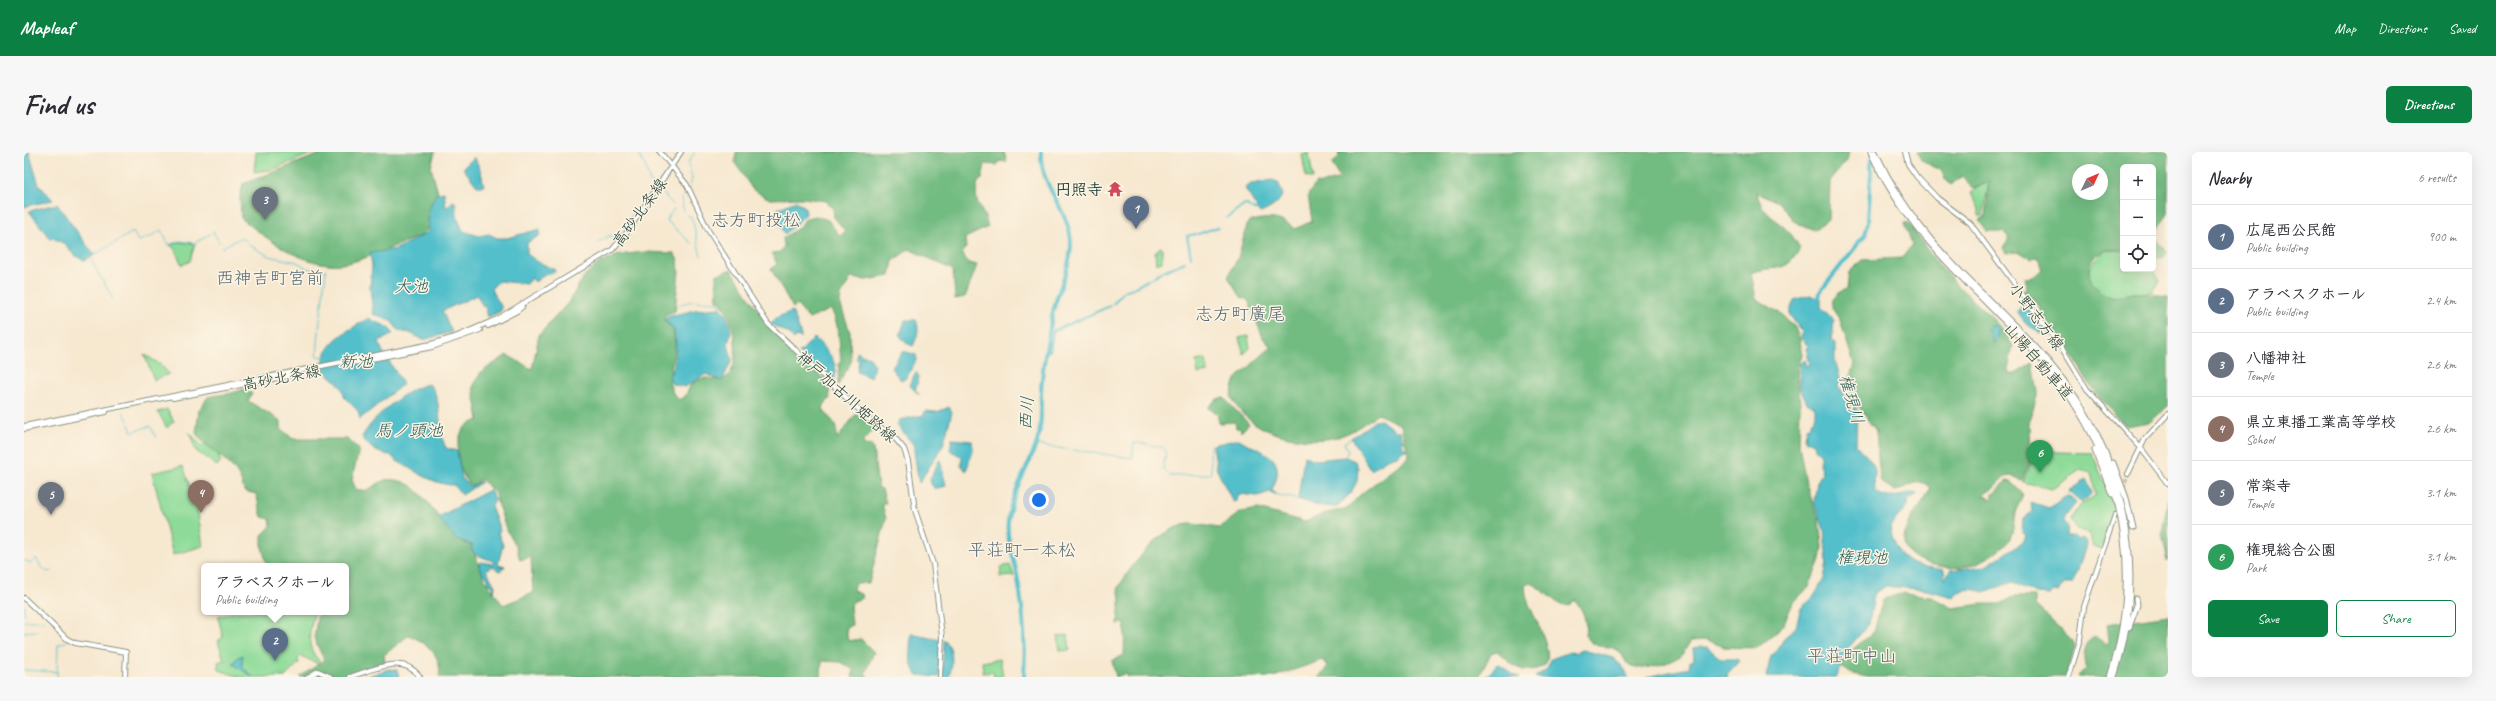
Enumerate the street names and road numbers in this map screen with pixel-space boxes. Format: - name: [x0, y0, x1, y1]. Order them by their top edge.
- street label: 高砂北条線: [608, 174, 671, 251]
- street label: 小野志方線: [2004, 279, 2068, 355]
- street label: 山陽自動車道: [1999, 319, 2077, 404]
- street label: 神戸加古川姫路線: [792, 346, 901, 447]
- street label: 高砂北条線: [240, 361, 322, 395]

